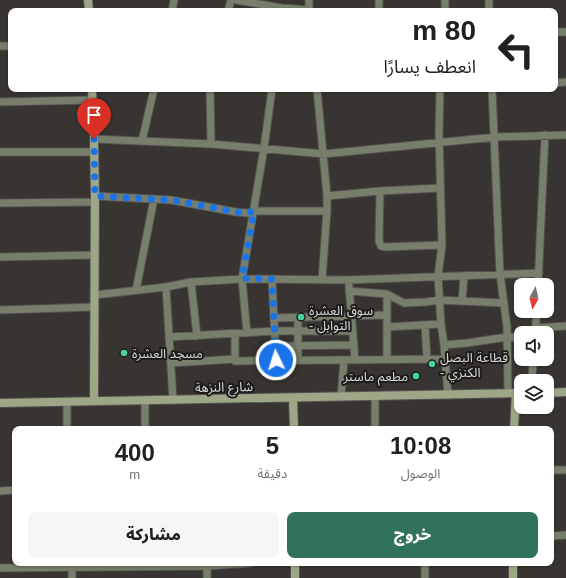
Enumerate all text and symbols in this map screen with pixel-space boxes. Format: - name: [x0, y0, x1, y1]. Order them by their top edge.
- text: 80 m: [412, 15, 476, 46]
- icon: left: [490, 24, 542, 76]
- text: انعطف يسارًا: [384, 57, 476, 77]
- pin: [77, 98, 111, 139]
- icon: arrive: [83, 104, 105, 126]
- north arrow: [514, 278, 554, 318]
- map controls: [514, 278, 554, 414]
- place label: سوق العشرة - التوابل: [309, 303, 373, 334]
- marker: سوق العشرة - التوابل: [296, 312, 306, 322]
- button: sound: [514, 326, 554, 366]
- position arrow: [255, 339, 297, 381]
- place label: مسجد العشرة: [132, 346, 203, 361]
- marker: مسجد العشرة: [119, 348, 129, 358]
- place label: قطاعة البصل - الكنزي: [440, 350, 508, 383]
- marker: قطاعة البصل - الكنزي: [427, 359, 437, 369]
- place label: مطعم ماستر: [342, 369, 408, 387]
- marker: مطعم ماستر: [411, 371, 421, 381]
- button: layers: [514, 374, 554, 414]
- street label: شارع النزهة: [195, 379, 253, 398]
- text: 5: [266, 432, 279, 459]
- text: 10:08: [390, 432, 451, 459]
- text: 400: [115, 439, 155, 466]
- text: دقيقة: [258, 466, 287, 481]
- text: الوصول: [401, 466, 440, 481]
- text: m: [129, 467, 140, 482]
- button: مشاركة: [28, 512, 279, 558]
- button: خروج: [287, 512, 538, 558]

